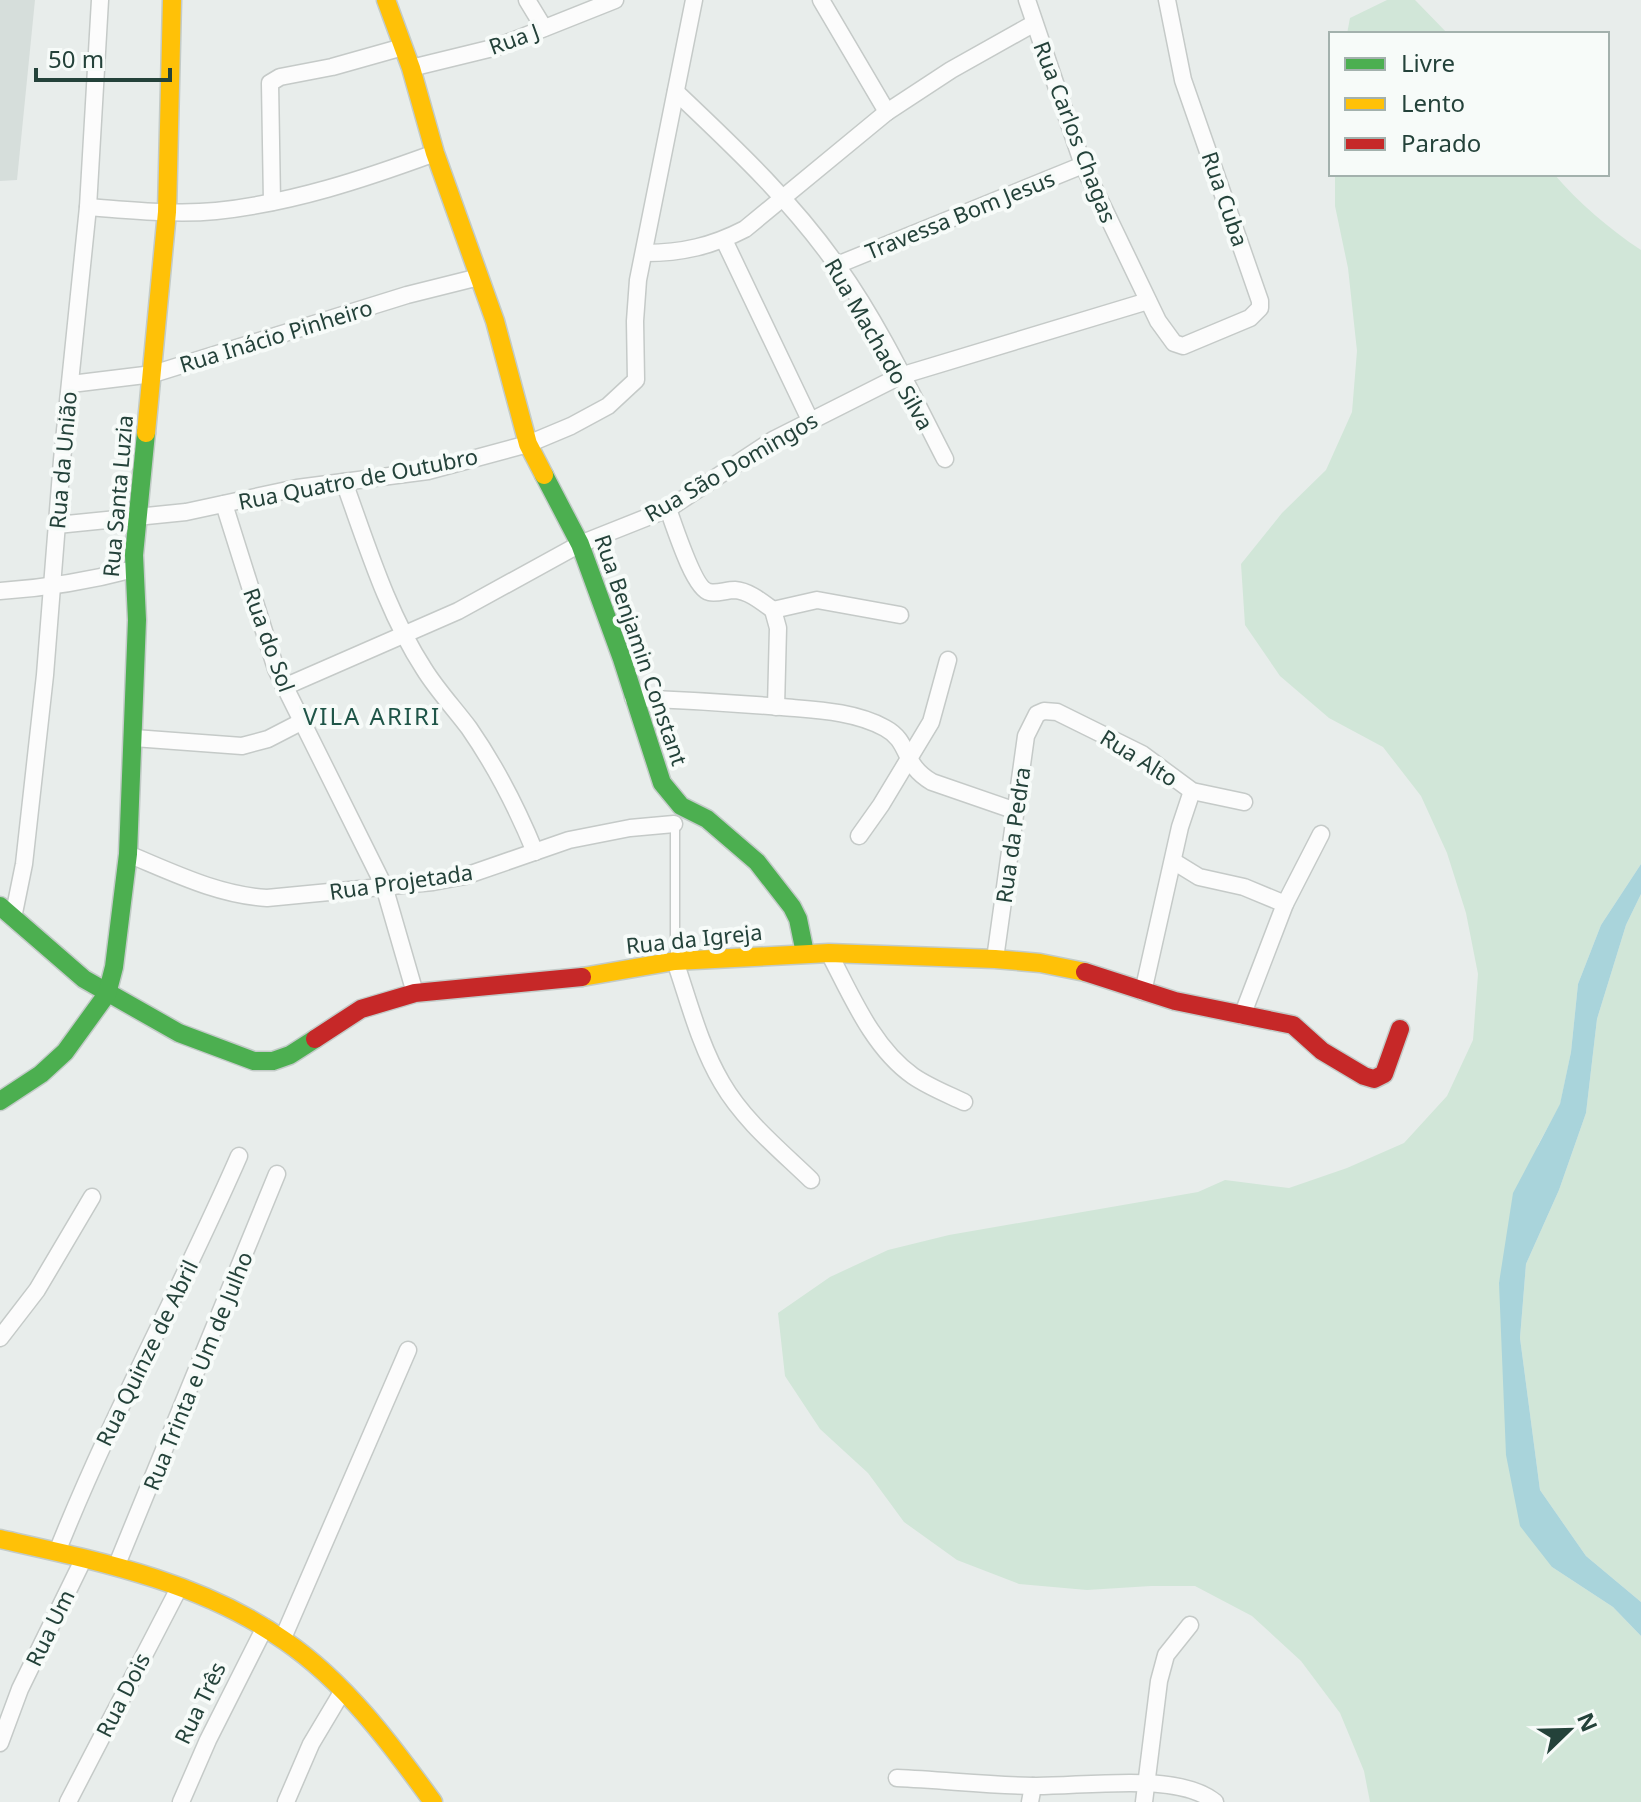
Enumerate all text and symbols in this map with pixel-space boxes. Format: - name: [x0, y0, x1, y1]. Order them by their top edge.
- street label: Rua J: [484, 15, 543, 61]
- scale bar: [36, 32, 170, 82]
- legend: [1329, 32, 1609, 176]
- street label: Rua Carlos Chagas: [1027, 37, 1124, 227]
- text: 50 m: [48, 42, 104, 75]
- text: Livre: [1401, 46, 1455, 79]
- text: Lento: [1401, 86, 1465, 119]
- text: Parado: [1401, 126, 1481, 159]
- street label: Rua Cuba: [1196, 147, 1256, 250]
- street label: Travessa Bom Jesus: [860, 162, 1059, 266]
- street label: Rua Machado Silva: [818, 252, 941, 435]
- street label: Rua Inácio Pinheiro: [176, 291, 376, 379]
- street label: Rua da União: [41, 390, 83, 530]
- street label: Rua São Domingos: [638, 404, 823, 528]
- street label: Rua Santa Luzia: [95, 413, 139, 578]
- street label: Rua Quatro de Outubro: [235, 440, 480, 516]
- street label: Rua Benjamin Constant: [588, 530, 696, 769]
- street label: Rua do Sol: [237, 583, 303, 696]
- district label: VILA ARIRI: [303, 699, 441, 732]
- street label: Rua Alto: [1095, 722, 1184, 793]
- street label: Rua da Pedra: [988, 765, 1036, 905]
- street label: Rua Projetada: [327, 856, 475, 906]
- street label: Rua da Igreja: [624, 916, 764, 960]
- street label: Rua Trinta e Um de Julho: [135, 1247, 259, 1495]
- street label: Rua Quinze de Abril: [88, 1255, 204, 1451]
- street label: Rua Um: [18, 1584, 81, 1671]
- street label: Rua Dois: [88, 1647, 156, 1742]
- street label: Rua Três: [166, 1656, 232, 1749]
- north arrow: [1529, 1690, 1609, 1770]
- text: N: [1571, 1708, 1606, 1736]

